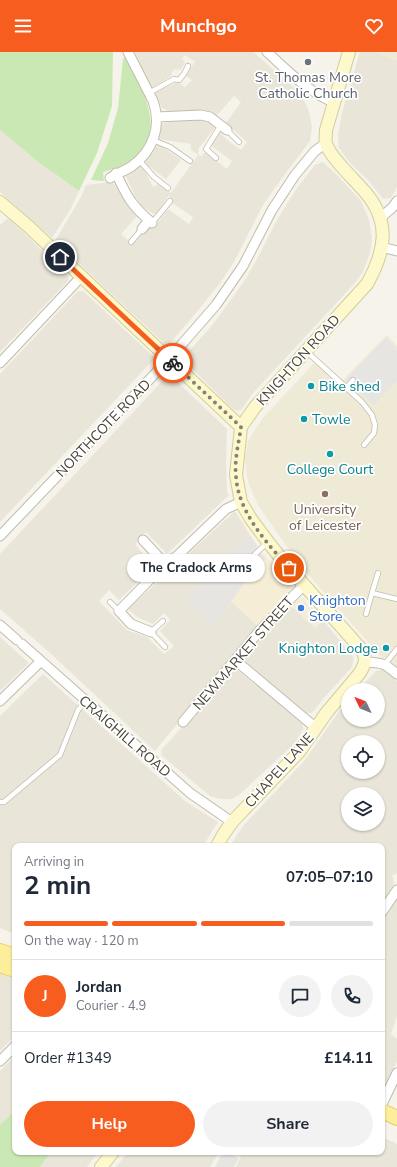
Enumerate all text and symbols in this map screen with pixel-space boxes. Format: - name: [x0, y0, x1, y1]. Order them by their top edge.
- text: Munchgo: [160, 14, 237, 38]
- icon: menu: [12, 15, 34, 37]
- icon: heart: [363, 15, 385, 37]
- marker: St. Thomas More Catholic Church: [303, 57, 313, 67]
- place label: St. Thomas More Catholic Church: [255, 68, 361, 103]
- pin: [43, 240, 77, 274]
- icon: home: [49, 246, 71, 268]
- street label: KNIGHTON ROAD: [252, 311, 344, 410]
- courier: [153, 343, 193, 383]
- icon: bike: [162, 352, 184, 374]
- street label: NORTHCOTE ROAD: [52, 375, 155, 481]
- place label: Bike shed: [319, 377, 380, 396]
- marker: Bike shed: [306, 381, 316, 391]
- place label: Towle: [312, 410, 350, 429]
- marker: Towle: [299, 414, 309, 424]
- marker: College Court: [325, 449, 335, 459]
- place label: College Court: [287, 460, 373, 479]
- marker: University of Leicester: [320, 489, 330, 499]
- place label: University of Leicester: [289, 500, 361, 535]
- pin: [272, 551, 306, 585]
- callout: The Cradock Arms: [127, 554, 265, 582]
- icon: bag: [278, 557, 300, 579]
- text: The Cradock Arms: [140, 559, 252, 577]
- place label: Knighton Store: [309, 591, 366, 626]
- street label: NEWMARKET STREET: [189, 592, 298, 714]
- marker: Knighton Store: [296, 603, 306, 613]
- place label: Knighton Lodge: [279, 639, 378, 658]
- marker: Knighton Lodge: [381, 643, 391, 653]
- north arrow: [341, 683, 385, 727]
- map controls: [341, 683, 385, 831]
- street label: CRAIGHILL ROAD: [75, 691, 175, 782]
- street label: CHAPEL LANE: [241, 729, 318, 812]
- button: locate: [341, 735, 385, 779]
- button: layers: [341, 787, 385, 831]
- text: Arriving in: [24, 853, 84, 871]
- text: 07:05–07:10: [286, 867, 373, 887]
- text: 2 min: [24, 868, 91, 903]
- text: On the way · 120 m: [24, 932, 139, 950]
- button: chat: [279, 975, 321, 1017]
- button: phone: [331, 975, 373, 1017]
- text: Jordan: [76, 977, 122, 997]
- text: J: [42, 986, 48, 1006]
- text: Courier · 4.9: [76, 997, 146, 1015]
- text: Order #1349: [24, 1048, 112, 1068]
- text: £14.11: [324, 1048, 373, 1068]
- button: Help: [24, 1101, 195, 1147]
- button: Share: [203, 1101, 373, 1147]

